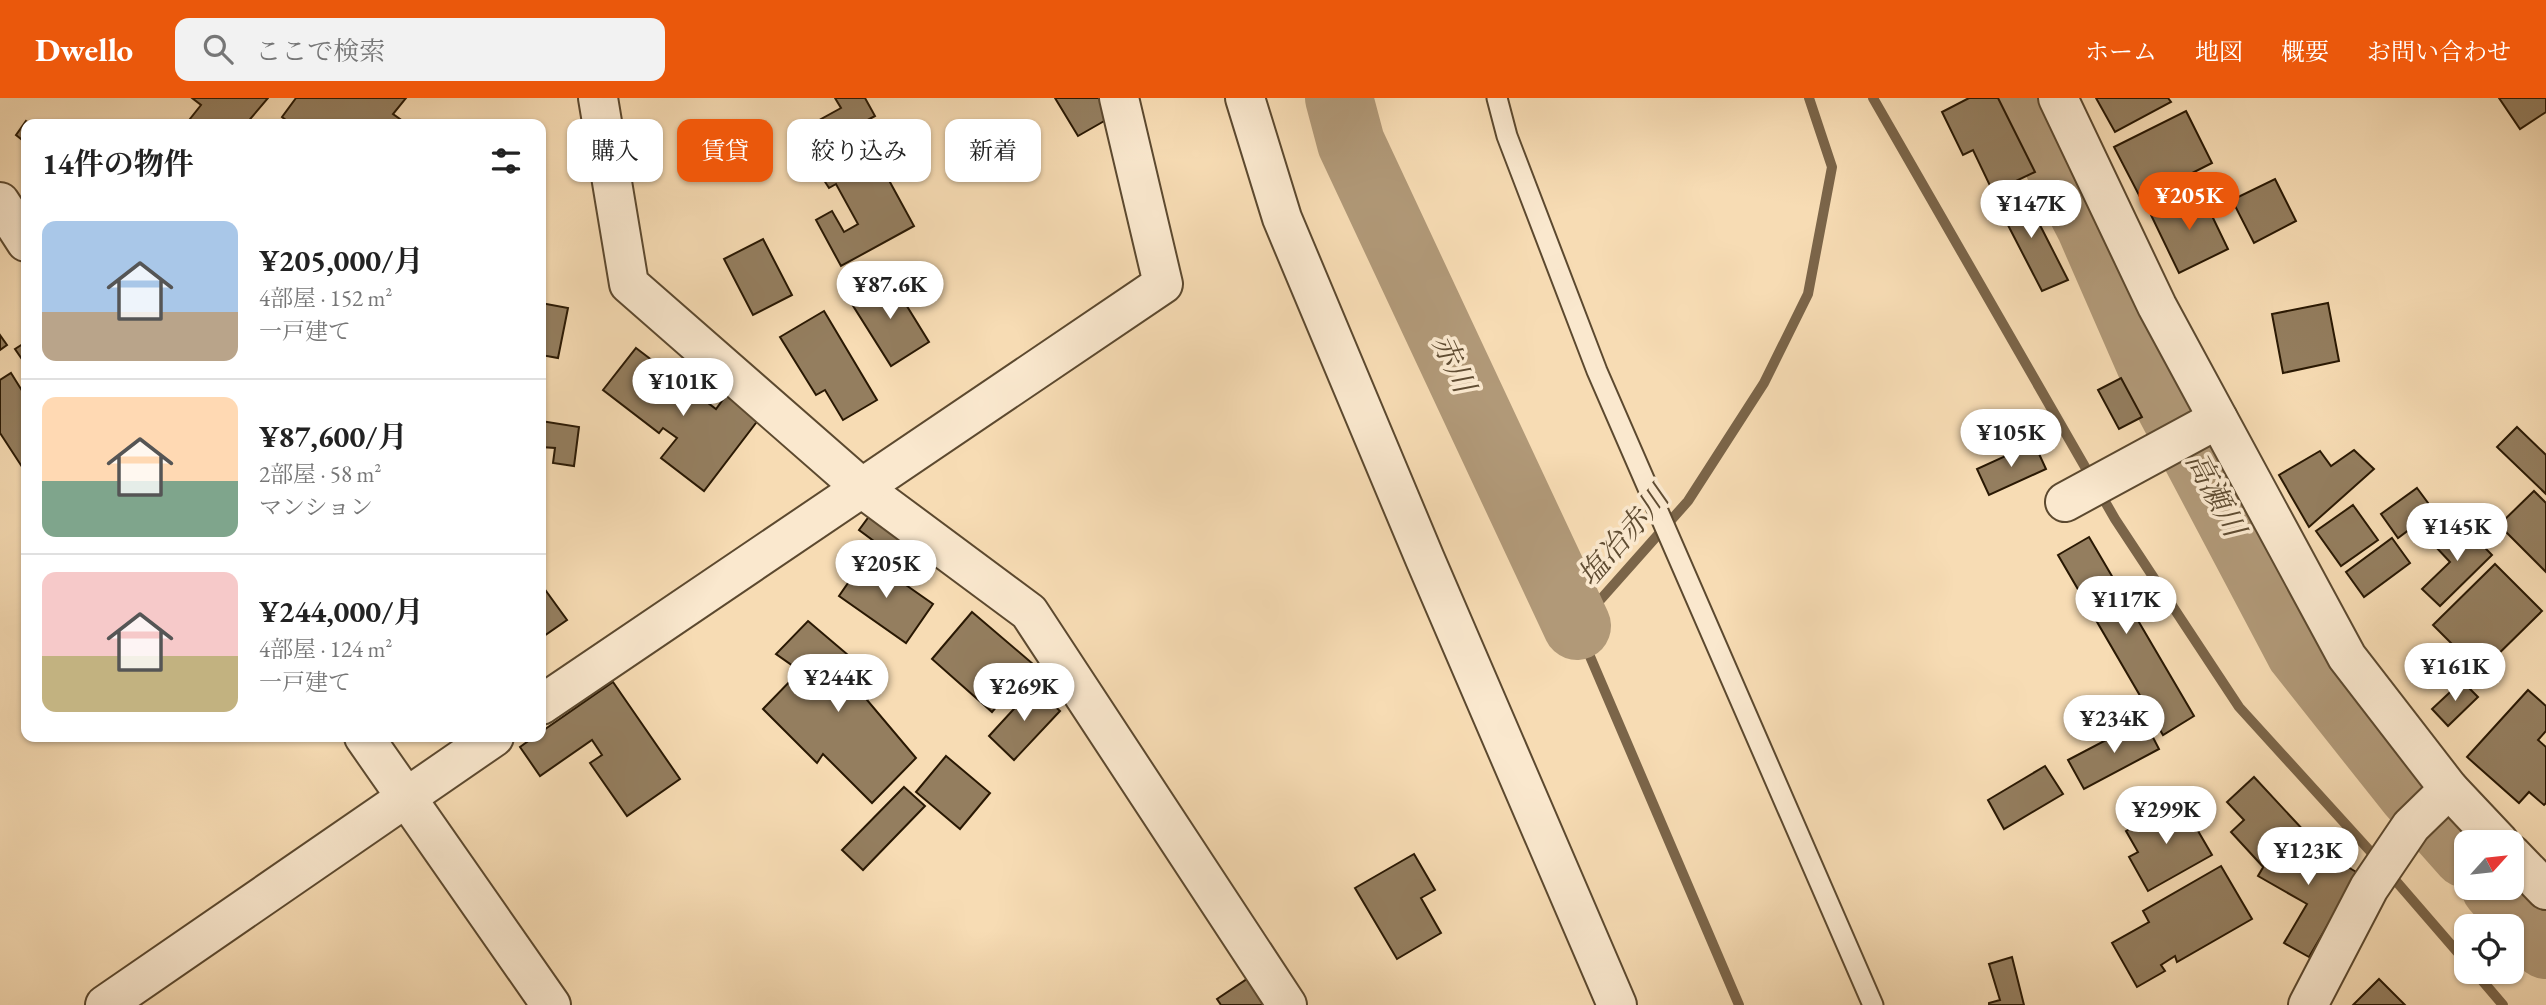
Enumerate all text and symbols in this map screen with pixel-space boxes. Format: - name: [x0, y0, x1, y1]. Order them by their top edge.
- search box: [175, 18, 665, 81]
- text: Dwello: [35, 28, 133, 71]
- icon: search: [199, 30, 237, 68]
- text: ここで検索: [255, 34, 385, 68]
- text: ホーム: [2085, 36, 2157, 67]
- text: 地図: [2195, 36, 2243, 67]
- text: 概要: [2281, 36, 2329, 67]
- text: お問い合わせ: [2367, 36, 2511, 67]
- chip: 購入: [567, 119, 663, 182]
- chip: 賃貸: [677, 119, 773, 182]
- chip: 絞り込み: [787, 119, 931, 182]
- chip: 新着: [945, 119, 1041, 182]
- icon: filters: [487, 142, 525, 180]
- text: 14件の物件: [42, 144, 194, 183]
- pin: ¥205K: [2140, 172, 2238, 232]
- pin: ¥147K: [1982, 180, 2080, 240]
- text: ¥205K: [2154, 180, 2224, 210]
- text: ¥147K: [1996, 188, 2066, 218]
- text: ¥205,000/月: [259, 241, 423, 280]
- icon: home: [98, 249, 182, 333]
- pin: ¥87.6K: [833, 262, 947, 321]
- text: ¥87.6K: [853, 269, 927, 299]
- text: 4部屋 · 152 m²: [259, 283, 392, 313]
- text: 一戸建て: [259, 316, 351, 346]
- water label: 赤川: [1424, 328, 1486, 401]
- pin: ¥101K: [634, 358, 732, 418]
- text: ¥101K: [648, 366, 718, 396]
- pin: ¥105K: [1962, 410, 2060, 469]
- text: ¥87,600/月: [259, 417, 408, 456]
- text: ¥105K: [1976, 417, 2046, 447]
- icon: home: [98, 425, 182, 509]
- water label: 高瀬川: [2178, 445, 2256, 546]
- text: 2部屋 · 58 m²: [259, 459, 381, 489]
- water label: 塩冶赤川: [1569, 476, 1679, 594]
- text: マンション: [259, 492, 373, 522]
- pin: ¥145K: [2408, 504, 2506, 563]
- text: ¥145K: [2422, 511, 2492, 541]
- pin: ¥205K: [837, 540, 935, 600]
- text: ¥205K: [851, 548, 921, 578]
- pin: ¥117K: [2077, 576, 2175, 636]
- text: ¥117K: [2091, 584, 2161, 614]
- text: ¥244,000/月: [259, 592, 423, 631]
- icon: home: [98, 600, 182, 684]
- text: 4部屋 · 124 m²: [259, 634, 392, 664]
- pin: ¥161K: [2406, 644, 2504, 703]
- text: ¥161K: [2420, 651, 2490, 681]
- pin: ¥244K: [789, 654, 887, 714]
- text: ¥244K: [803, 662, 873, 692]
- pin: ¥269K: [975, 664, 1073, 723]
- text: 一戸建て: [259, 667, 351, 697]
- text: ¥269K: [989, 671, 1059, 701]
- pin: ¥234K: [2065, 696, 2163, 755]
- text: ¥234K: [2079, 703, 2149, 733]
- pin: ¥299K: [2117, 786, 2215, 846]
- text: ¥299K: [2131, 794, 2201, 824]
- pin: ¥123K: [2259, 828, 2357, 887]
- north arrow: [2454, 830, 2524, 900]
- map controls: [2454, 830, 2524, 984]
- text: ¥123K: [2273, 835, 2343, 865]
- button: locate: [2454, 914, 2524, 984]

